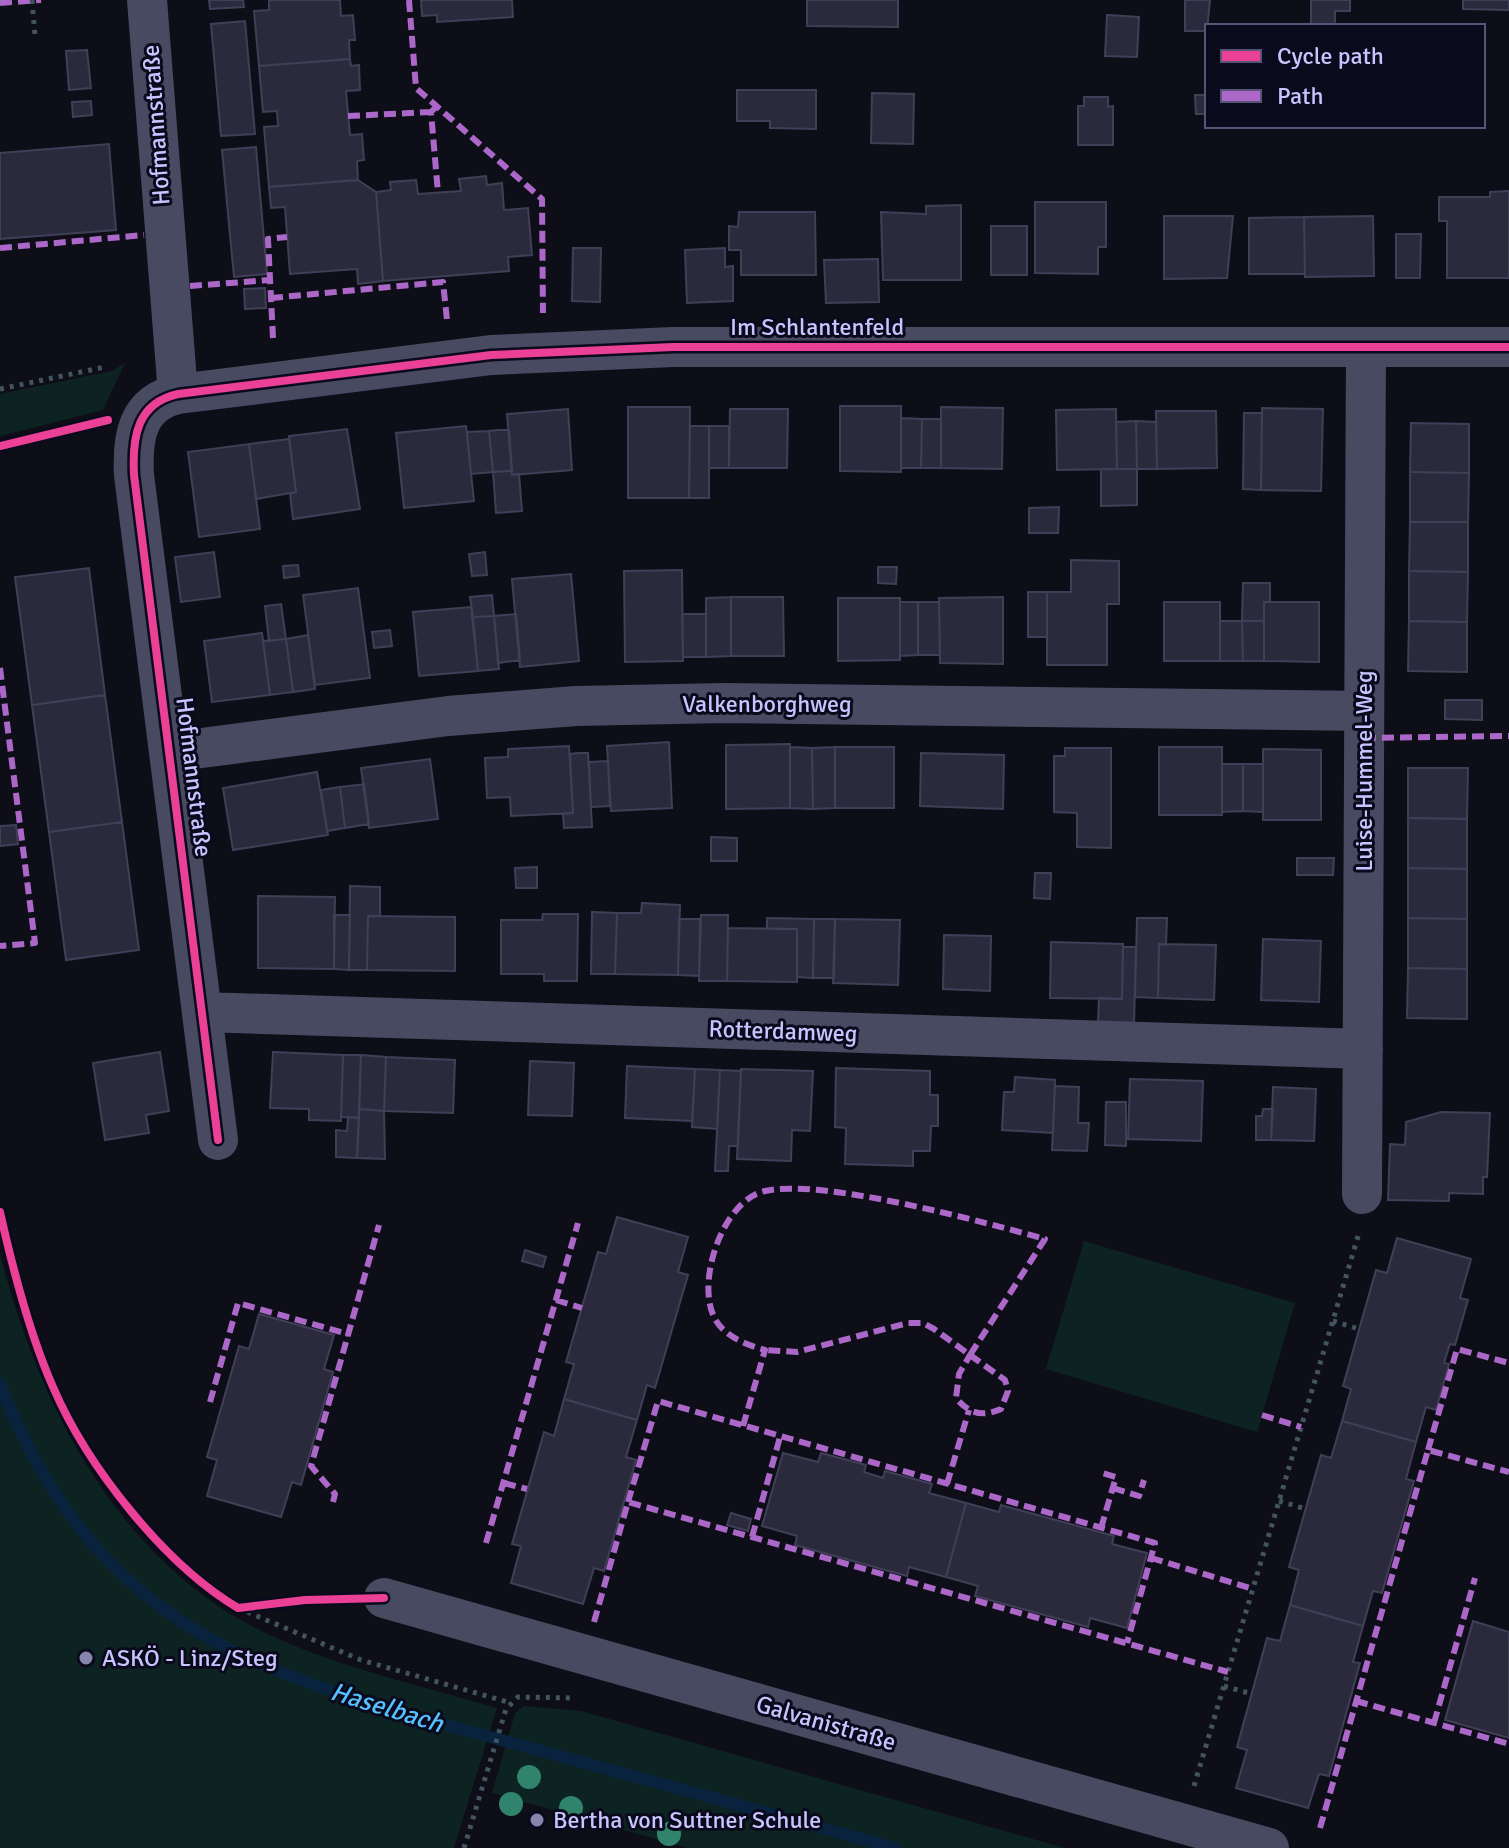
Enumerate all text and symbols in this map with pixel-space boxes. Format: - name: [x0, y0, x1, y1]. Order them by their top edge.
- legend: [1205, 24, 1485, 128]
- text: Cycle path: [1277, 41, 1384, 71]
- street label: Hofmannstraße: [135, 44, 177, 206]
- text: Path: [1277, 81, 1323, 111]
- street label: Im Schlantenfeld: [730, 312, 904, 342]
- street label: Luise-Hummel-Weg: [1349, 670, 1379, 872]
- street label: Valkenborghweg: [682, 689, 852, 719]
- street label: Hofmannstraße: [169, 695, 219, 859]
- street label: Rotterdamweg: [708, 1013, 858, 1049]
- place label: ASKÖ - Linz/Steg: [102, 1643, 278, 1673]
- marker: ASKÖ - Linz/Steg: [77, 1649, 95, 1667]
- water label: Haselbach: [327, 1676, 448, 1740]
- street label: Galvanistraße: [753, 1689, 899, 1757]
- place label: Bertha von Suttner Schule: [553, 1805, 821, 1835]
- marker: Bertha von Suttner Schule: [528, 1811, 546, 1829]

